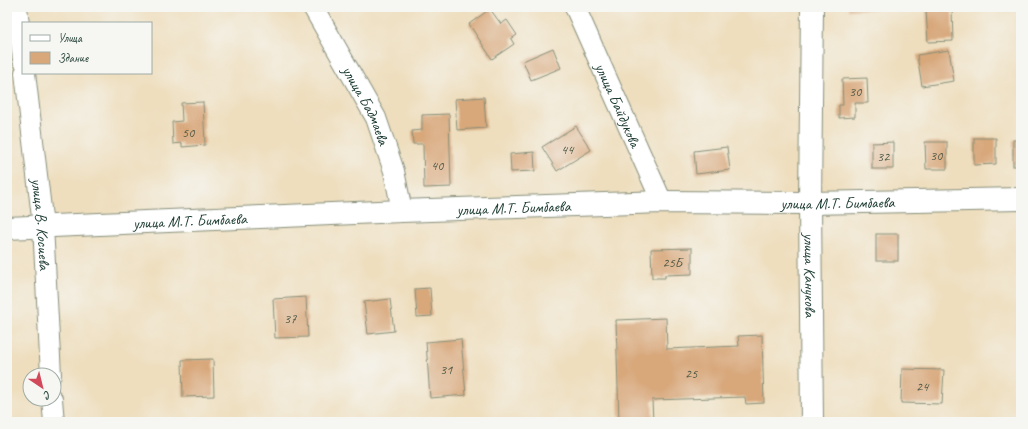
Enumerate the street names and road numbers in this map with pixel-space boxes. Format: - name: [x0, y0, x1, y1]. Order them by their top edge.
- street label: улица Байдукова: [590, 59, 646, 152]
- street label: улица Бадмаева: [337, 61, 394, 149]
- street label: улица В. Косиева: [26, 176, 54, 272]
- street label: улица М.Т. Бимбаева: [779, 192, 896, 214]
- street label: улица М.Т. Бимбаева: [455, 196, 572, 220]
- street label: улица М.Т. Бимбаева: [131, 209, 248, 234]
- street label: улица Канукова: [799, 232, 820, 318]

